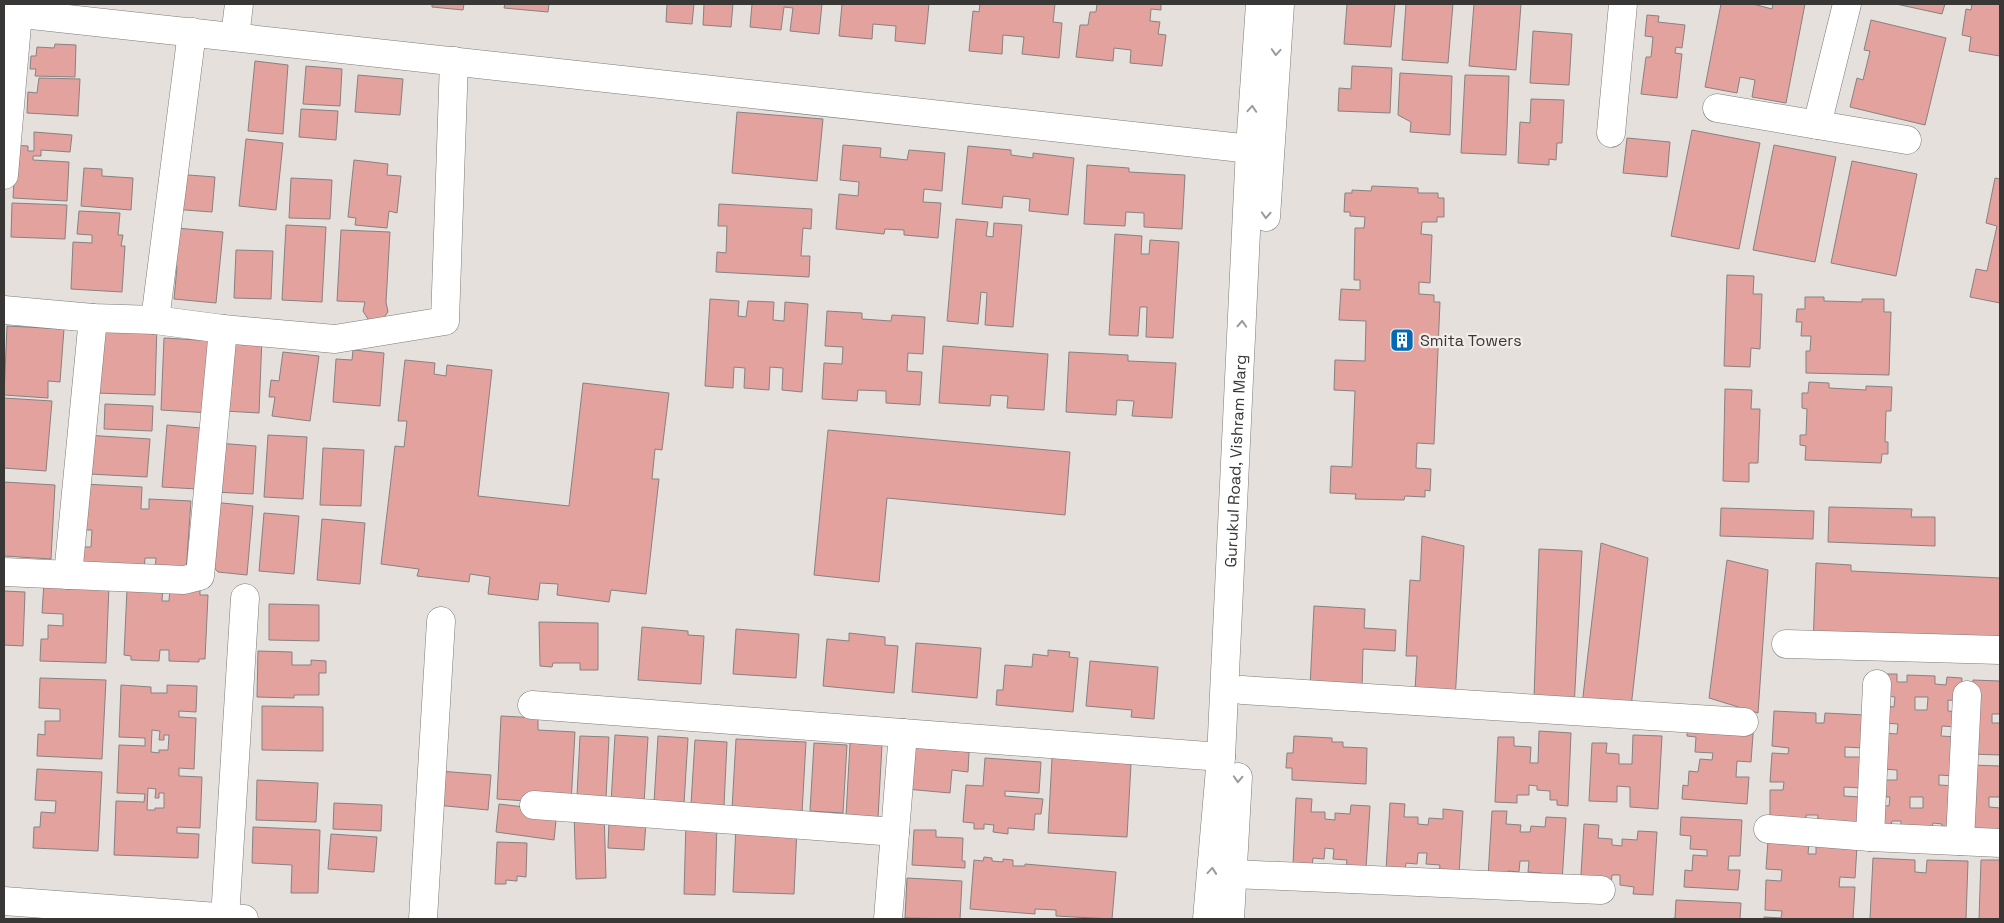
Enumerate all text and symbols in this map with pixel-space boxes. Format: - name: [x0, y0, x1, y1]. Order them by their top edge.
- one-way arrow: [1271, 49, 1282, 57]
- one-way arrow: [1247, 105, 1258, 113]
- one-way arrow: [1260, 211, 1271, 219]
- one-way arrow: [1237, 320, 1247, 328]
- building icon: Smita Towers: [1389, 327, 1415, 353]
- place label: Smita Towers: [1420, 330, 1522, 351]
- street label: Gurukul Road, Vishram Marg: [1220, 354, 1251, 568]
- one-way arrow: [1232, 775, 1243, 783]
- one-way arrow: [1206, 866, 1217, 874]

